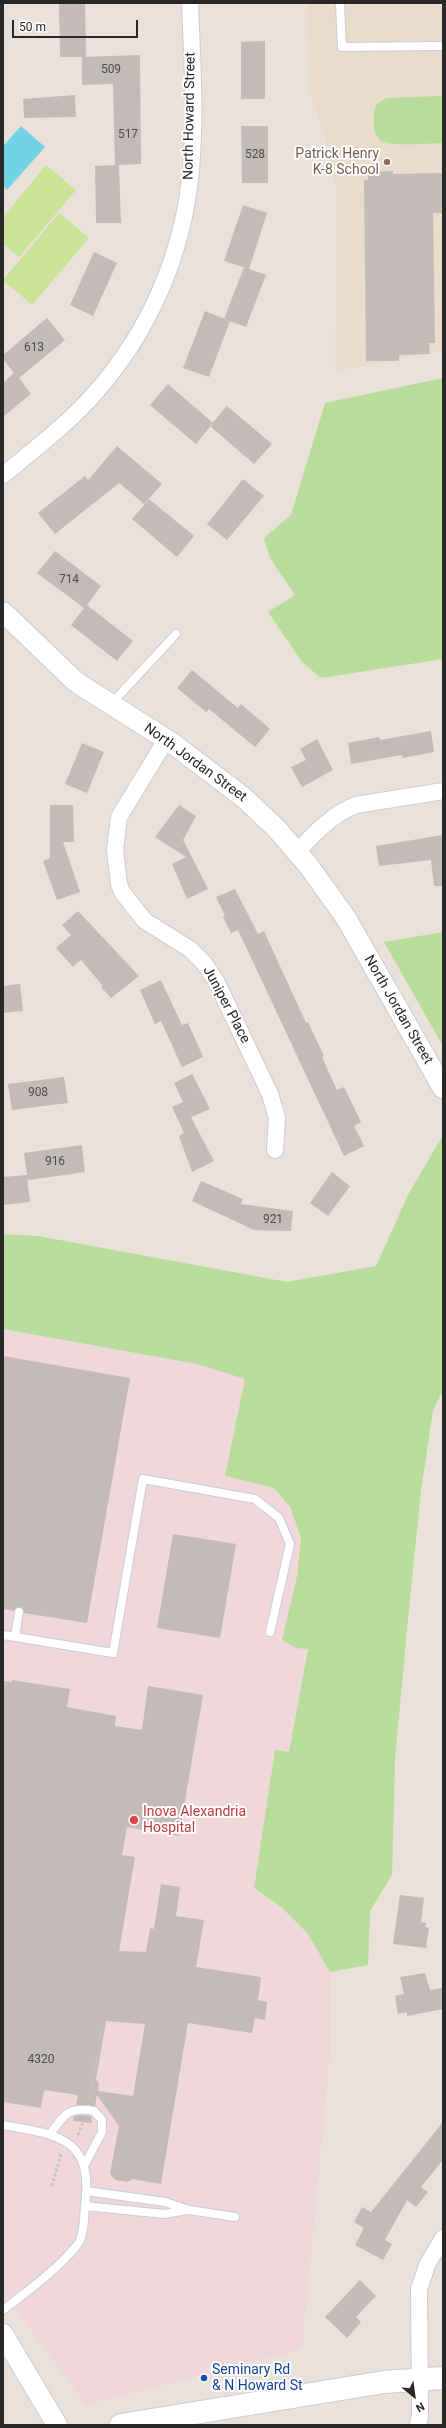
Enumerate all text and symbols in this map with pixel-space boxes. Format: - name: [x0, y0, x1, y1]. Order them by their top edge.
- scale bar: [14, 12, 140, 38]
- text: 50 m: [19, 20, 46, 34]
- street label: North Howard Street: [180, 52, 200, 180]
- house number: 509: [101, 63, 121, 77]
- house number: 517: [118, 128, 138, 142]
- place label: Patrick Henry K-8 School: [295, 146, 379, 178]
- house number: 528: [245, 148, 265, 162]
- marker: Patrick Henry K-8 School: [382, 157, 392, 167]
- house number: 613: [24, 341, 44, 355]
- house number: 714: [59, 573, 79, 587]
- street label: North Jordan Street: [140, 720, 250, 806]
- street label: North Jordan Street: [360, 953, 436, 1067]
- street label: Juniper Place: [199, 964, 253, 1046]
- house number: 908: [28, 1086, 48, 1100]
- house number: 916: [45, 1155, 65, 1169]
- house number: 921: [263, 1213, 283, 1227]
- place label: Inova Alexandria Hospital: [143, 1804, 246, 1836]
- marker: Inova Alexandria Hospital: [128, 1814, 140, 1826]
- house number: 4320: [28, 2053, 54, 2067]
- place label: Seminary Rd & N Howard St: [212, 2362, 303, 2394]
- marker: Seminary Rd & N Howard St: [199, 2373, 209, 2383]
- north arrow: [394, 2376, 434, 2416]
- text: N: [414, 2399, 427, 2414]

